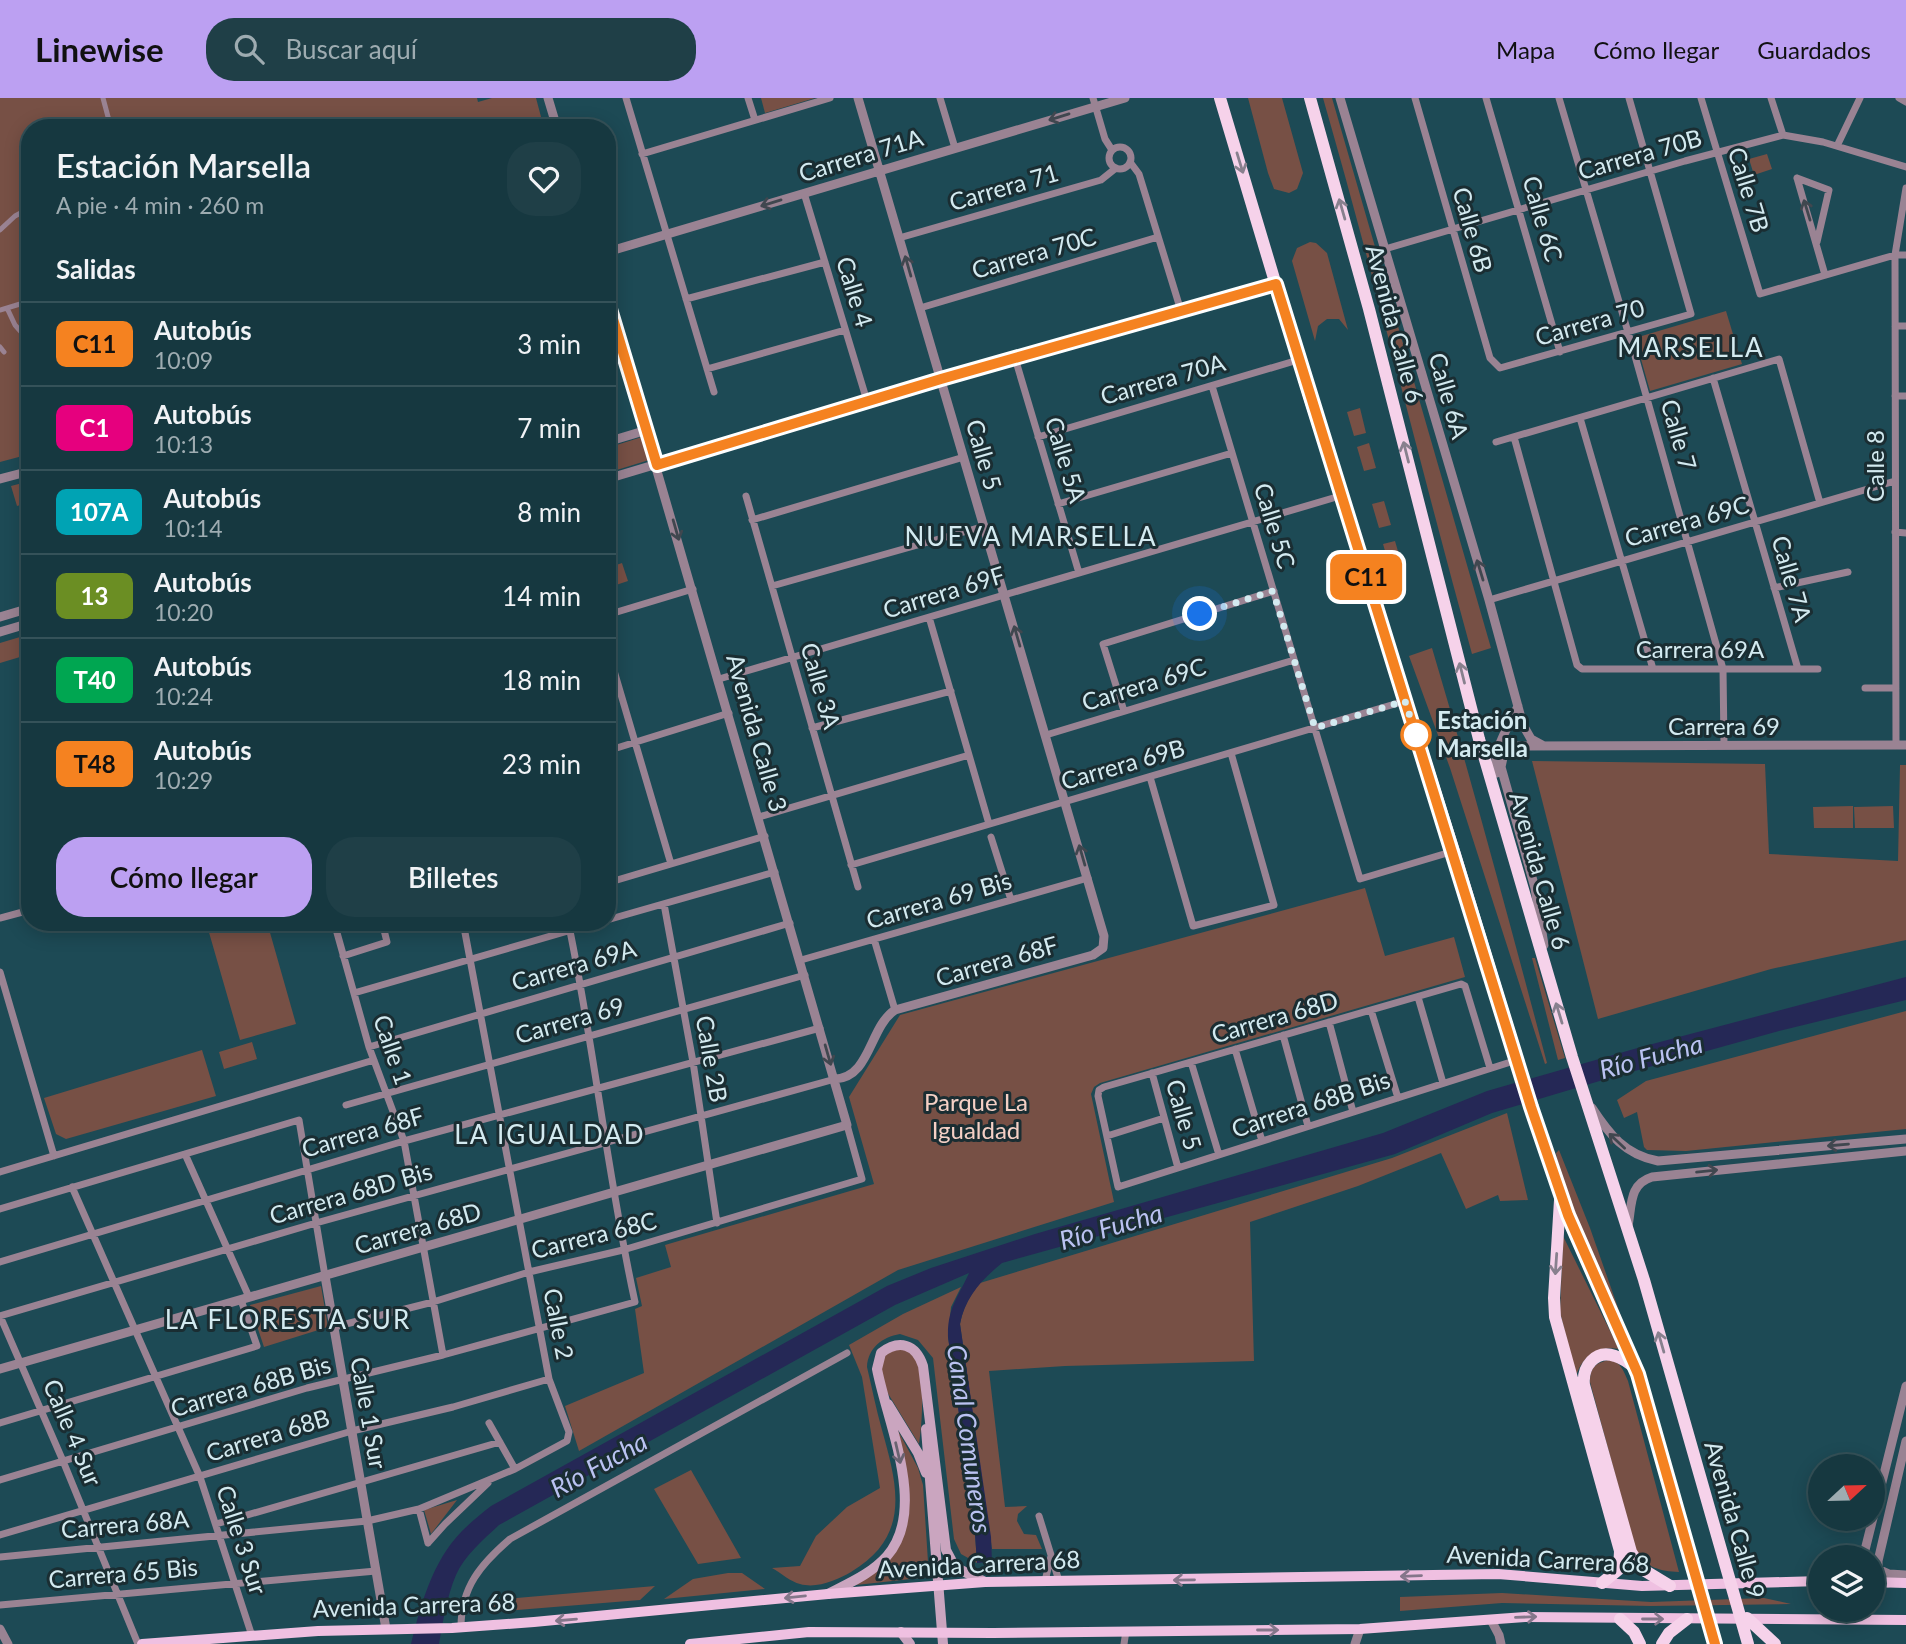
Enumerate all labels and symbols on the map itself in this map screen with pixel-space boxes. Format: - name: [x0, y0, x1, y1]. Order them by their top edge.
- one-way arrow: [1049, 112, 1071, 125]
- street label: Carrera 71A: [795, 122, 927, 187]
- street label: Carrera 70B: [1574, 122, 1705, 185]
- street label: Calle 7B: [1723, 143, 1776, 236]
- one-way arrow: [1234, 152, 1247, 174]
- street label: Carrera 71: [946, 157, 1061, 216]
- street label: Calle 6C: [1517, 172, 1570, 265]
- street label: Calle 6B: [1447, 184, 1499, 276]
- one-way arrow: [760, 198, 782, 211]
- one-way arrow: [1334, 198, 1347, 220]
- one-way arrow: [1799, 199, 1812, 221]
- street label: Carrera 70C: [968, 221, 1099, 284]
- street label: Avenida Calle 6: [1360, 241, 1431, 406]
- street label: Calle 4: [831, 253, 880, 330]
- one-way arrow: [900, 255, 913, 277]
- street label: Carrera 70: [1532, 292, 1648, 351]
- district label: MARSELLA: [1617, 331, 1765, 363]
- street label: Carrera 70A: [1097, 347, 1229, 410]
- street label: Calle 6A: [1423, 349, 1476, 443]
- street label: Calle 7: [1656, 396, 1703, 473]
- street label: Calle 5A: [1040, 413, 1093, 507]
- street label: Calle 5: [961, 416, 1008, 493]
- street label: Calle 8: [1860, 430, 1889, 502]
- one-way arrow: [1399, 441, 1412, 464]
- street label: Calle 5C: [1249, 479, 1302, 572]
- street label: Carrera 69C: [1621, 489, 1752, 552]
- one-way arrow: [670, 519, 683, 541]
- district label: NUEVA MARSELLA: [904, 520, 1158, 552]
- street label: Calle 7A: [1766, 532, 1819, 626]
- line badge: C11: [1326, 554, 1406, 600]
- street label: Carrera 69F: [879, 559, 1008, 624]
- one-way arrow: [1472, 559, 1485, 581]
- your location: [1182, 596, 1217, 631]
- one-way arrow: [1010, 626, 1023, 648]
- street label: Carrera 69A: [1636, 634, 1765, 663]
- street label: Calle 3A: [795, 639, 848, 733]
- street label: Avenida Calle 3: [721, 650, 794, 815]
- street label: Carrera 69C: [1078, 651, 1209, 716]
- one-way arrow: [1455, 662, 1468, 685]
- place label: Estación Marsella: [1437, 705, 1528, 762]
- street label: Carrera 69: [1668, 711, 1780, 740]
- marker: Estación Marsella: [1401, 720, 1431, 750]
- street label: Carrera 69B: [1057, 732, 1188, 795]
- street label: Avenida Calle 6: [1504, 788, 1577, 953]
- one-way arrow: [1074, 844, 1087, 866]
- street label: Carrera 69 Bis: [863, 865, 1015, 934]
- street label: Carrera 68F: [932, 929, 1061, 992]
- street label: Carrera 69A: [508, 933, 640, 996]
- street label: Carrera 68D: [1208, 985, 1341, 1048]
- street label: Carrera 69: [512, 990, 627, 1049]
- one-way arrow: [1551, 1003, 1564, 1025]
- street label: Calle 1: [368, 1011, 419, 1088]
- street label: Calle 2B: [691, 1013, 734, 1104]
- water label: Río Fucha: [1595, 1027, 1706, 1085]
- one-way arrow: [823, 1044, 836, 1066]
- street label: Carrera 68B Bis: [1228, 1064, 1394, 1143]
- street label: Calle 5: [1161, 1076, 1208, 1153]
- park label: Parque La Igualdad: [924, 1087, 1028, 1144]
- street label: Carrera 68F: [298, 1100, 427, 1163]
- district label: LA IGUALDAD: [454, 1118, 646, 1150]
- one-way arrow: [1609, 1132, 1626, 1149]
- one-way arrow: [1827, 1139, 1850, 1152]
- street label: Carrera 68D Bis: [266, 1157, 436, 1231]
- one-way arrow: [1696, 1164, 1718, 1177]
- water label: Río Fucha: [1055, 1196, 1166, 1256]
- street label: Carrera 68D: [351, 1197, 485, 1261]
- street label: Carrera 68C: [528, 1205, 659, 1264]
- one-way arrow: [1549, 1252, 1562, 1275]
- street label: Calle 2: [538, 1286, 581, 1362]
- district label: LA FLORESTA SUR: [165, 1303, 411, 1335]
- one-way arrow: [1654, 1332, 1667, 1354]
- water label: Canal Comuneros: [941, 1342, 999, 1535]
- street label: Carrera 68B Bis: [167, 1349, 334, 1422]
- street label: Calle 1 Sur: [345, 1355, 394, 1471]
- street label: Calle 4 Sur: [38, 1375, 109, 1490]
- street label: Carrera 68B: [202, 1402, 333, 1467]
- water label: Río Fucha: [544, 1424, 653, 1504]
- street label: Avenida Calle 9: [1699, 1437, 1772, 1602]
- one-way arrow: [892, 1441, 905, 1464]
- north arrow: [1808, 1454, 1885, 1531]
- street label: Calle 3 Sur: [211, 1481, 274, 1598]
- street label: Carrera 68A: [60, 1503, 191, 1544]
- street label: Avenida Carrera 68: [1446, 1539, 1650, 1578]
- street label: Avenida Carrera 68: [877, 1544, 1081, 1583]
- street label: Carrera 65 Bis: [47, 1552, 199, 1593]
- one-way arrow: [1400, 1569, 1423, 1583]
- one-way arrow: [1173, 1573, 1196, 1587]
- street label: Avenida Carrera 68: [312, 1586, 516, 1623]
- one-way arrow: [784, 1591, 806, 1604]
- one-way arrow: [1514, 1611, 1537, 1624]
- one-way arrow: [1642, 1612, 1665, 1626]
- one-way arrow: [556, 1614, 578, 1627]
- one-way arrow: [1256, 1623, 1279, 1637]

